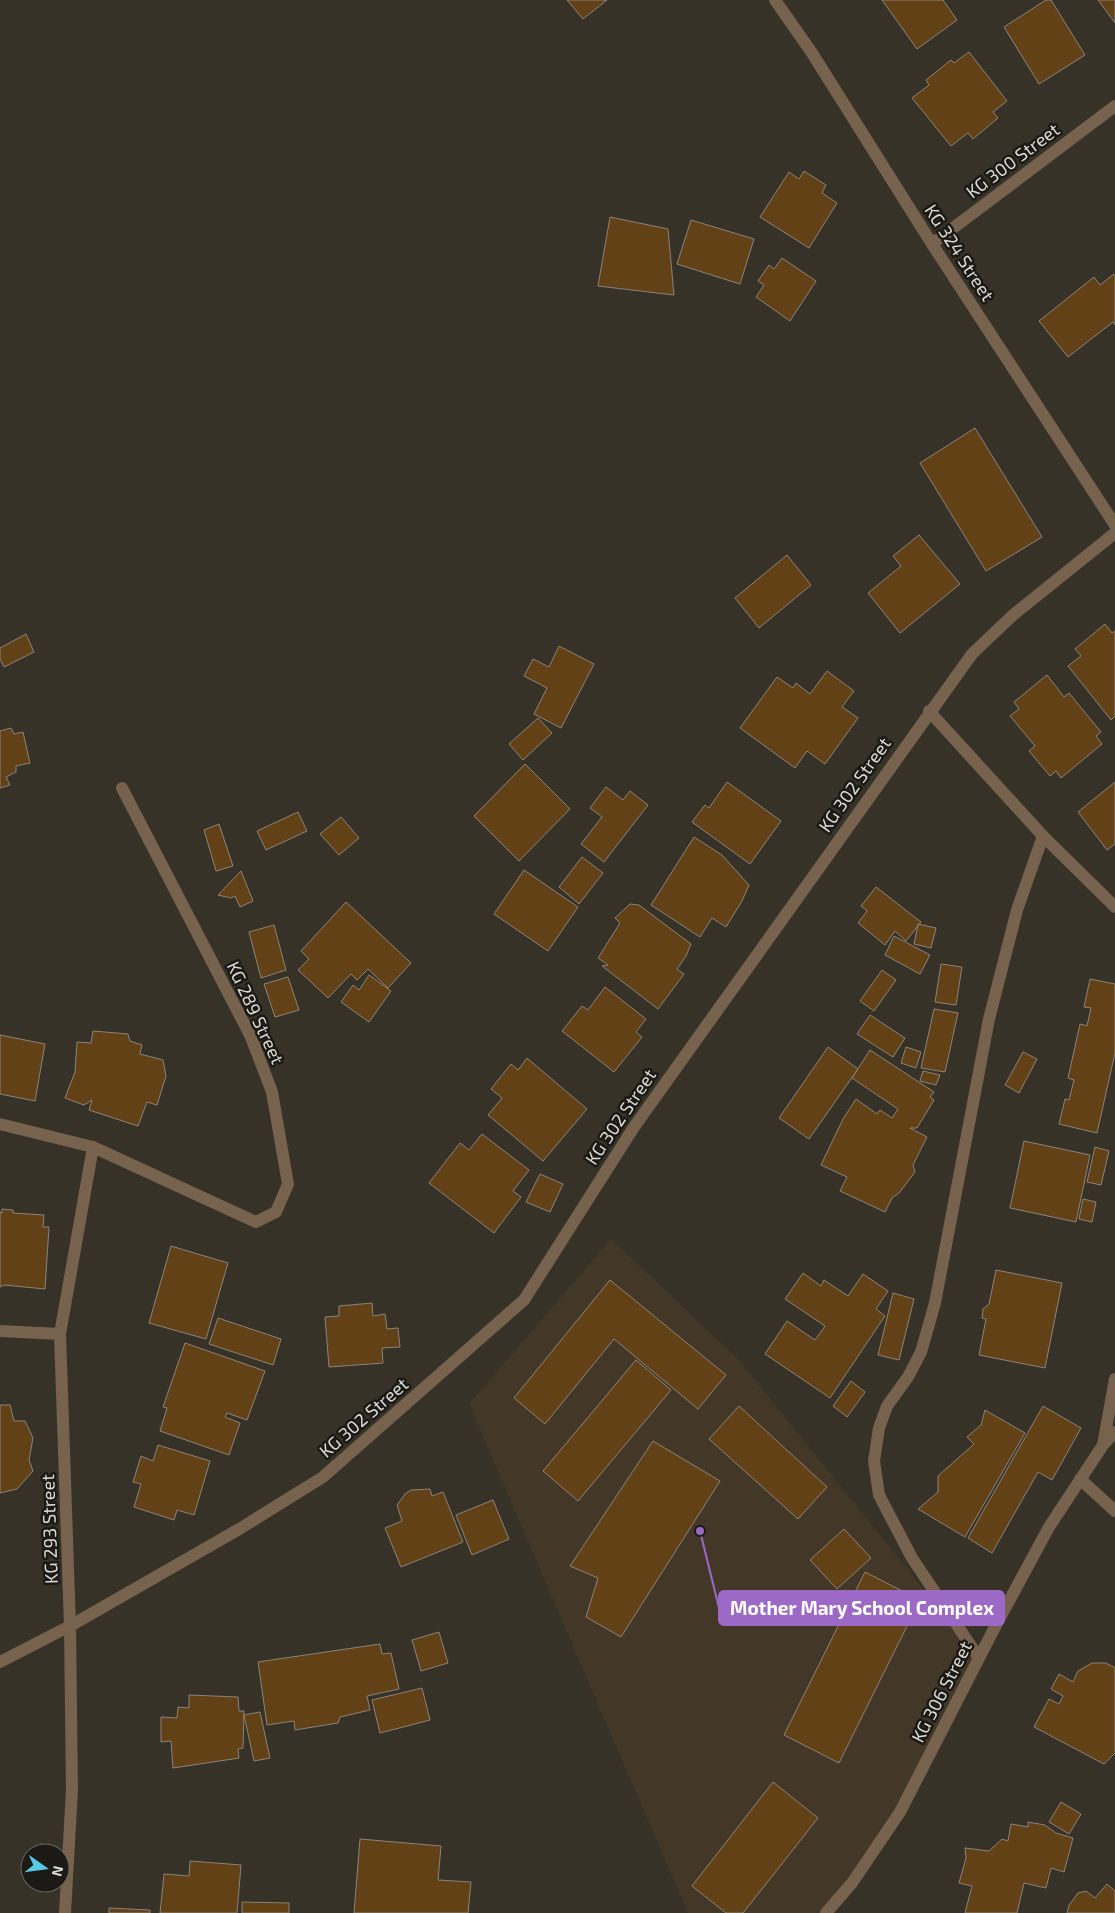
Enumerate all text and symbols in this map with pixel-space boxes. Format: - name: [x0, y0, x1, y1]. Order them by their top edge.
- street label: KG 300 Street: [961, 118, 1064, 202]
- street label: KG 324 Street: [920, 200, 999, 305]
- street label: KG 302 Street: [813, 733, 895, 836]
- street label: KG 289 Street: [222, 958, 289, 1068]
- street label: KG 302 Street: [580, 1064, 660, 1168]
- street label: KG 302 Street: [314, 1373, 412, 1462]
- street label: KG 293 Street: [36, 1474, 62, 1584]
- callout: Mother Mary School Complex: [719, 1591, 1004, 1625]
- text: Mother Mary School Complex: [730, 1596, 994, 1620]
- street label: KG 306 Street: [906, 1637, 976, 1746]
- north arrow: [20, 1843, 70, 1893]
- text: N: [49, 1864, 68, 1878]

